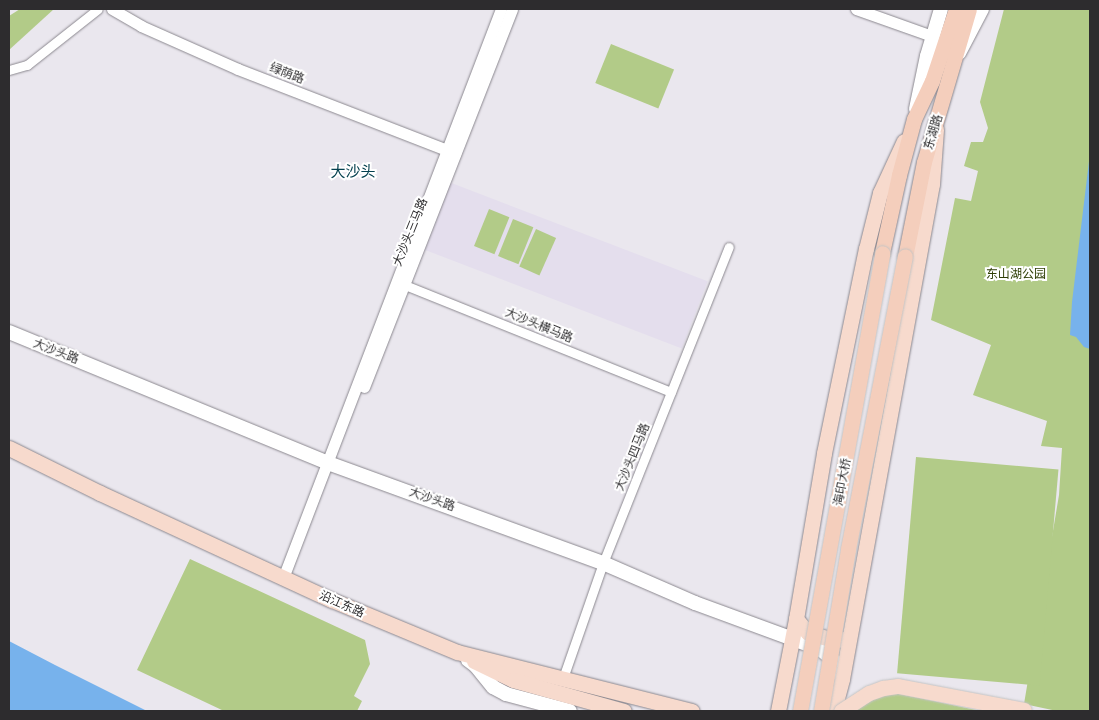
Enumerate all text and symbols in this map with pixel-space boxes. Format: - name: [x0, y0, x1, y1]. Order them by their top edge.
- street label: 绿荫路: [268, 60, 306, 86]
- street label: 东湖路: [921, 113, 945, 151]
- district label: 大沙头: [331, 163, 375, 181]
- street label: 大沙头三马路: [390, 196, 430, 268]
- park label: 东山湖公园: [986, 267, 1046, 281]
- street label: 大沙头横马路: [503, 305, 575, 345]
- street label: 大沙头路: [31, 336, 81, 366]
- street label: 大沙头四马路: [612, 421, 652, 493]
- street label: 海印大桥: [831, 457, 853, 507]
- street label: 大沙头路: [407, 484, 457, 514]
- street label: 沿江东路: [317, 588, 367, 620]

